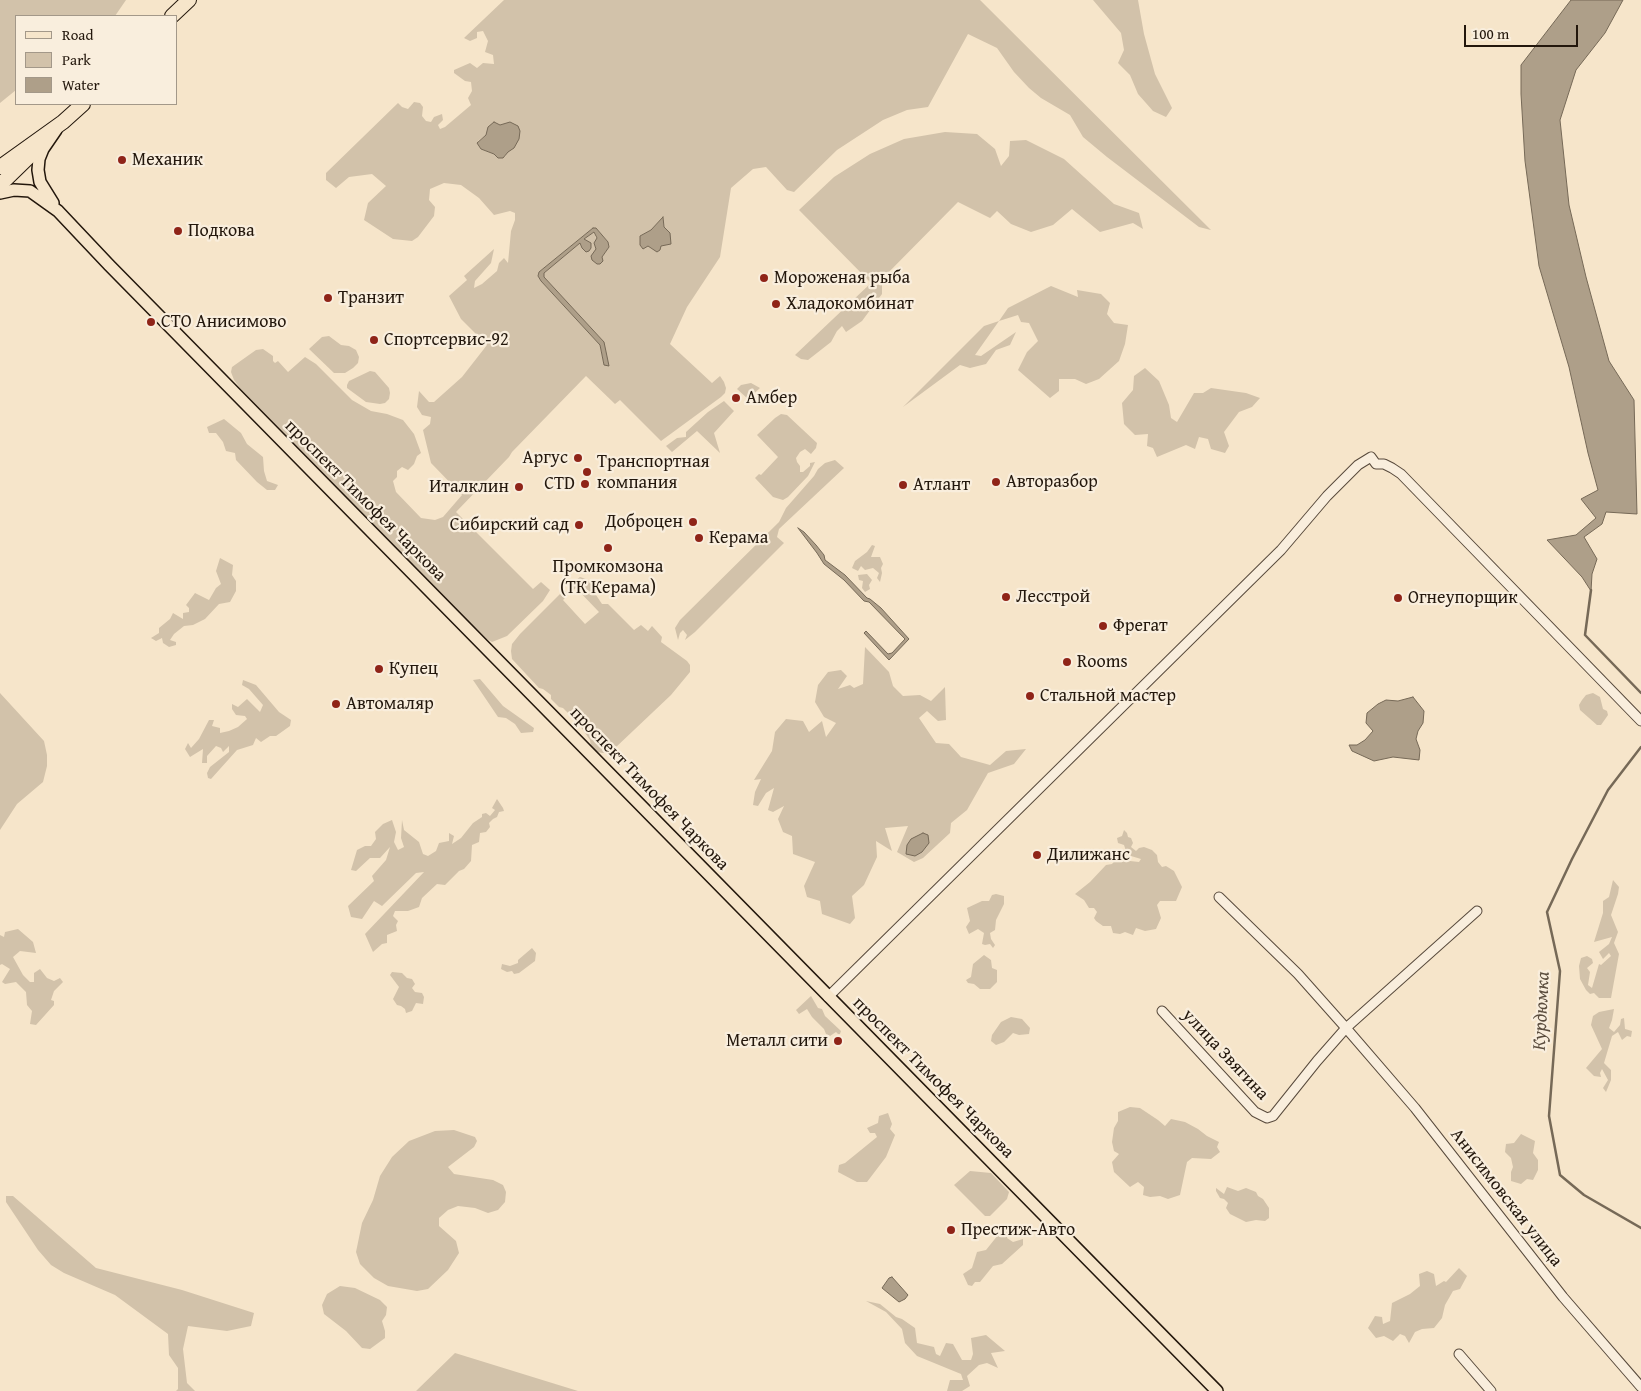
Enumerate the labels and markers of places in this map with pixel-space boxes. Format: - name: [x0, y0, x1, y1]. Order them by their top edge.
- place label: Механик: [132, 149, 203, 171]
- marker: Механик: [116, 154, 128, 166]
- place label: Подкова: [188, 220, 255, 242]
- marker: Подкова: [172, 225, 184, 237]
- place label: Мороженая рыба: [774, 267, 910, 289]
- marker: Мороженая рыба: [758, 272, 770, 284]
- place label: Транзит: [338, 287, 404, 309]
- marker: Транзит: [322, 292, 334, 304]
- place label: Хладокомбинат: [786, 293, 914, 315]
- marker: Хладокомбинат: [770, 298, 782, 310]
- place label: СТО Анисимово: [161, 311, 287, 333]
- marker: СТО Анисимово: [145, 316, 157, 328]
- place label: Спортсервис-92: [384, 329, 509, 351]
- marker: Спортсервис-92: [368, 334, 380, 346]
- place label: Амбер: [746, 387, 797, 409]
- marker: Амбер: [730, 392, 742, 404]
- place label: Аргус: [523, 447, 568, 469]
- place label: Транспортная компания: [597, 451, 710, 494]
- marker: Аргус: [572, 452, 584, 464]
- marker: Транспортная компания: [581, 466, 593, 478]
- place label: Авторазбор: [1006, 471, 1098, 493]
- place label: CTD: [544, 473, 575, 495]
- place label: Атлант: [913, 474, 970, 496]
- place label: Италклин: [429, 476, 509, 498]
- marker: Авторазбор: [990, 476, 1002, 488]
- marker: CTD: [579, 478, 591, 490]
- marker: Атлант: [897, 479, 909, 491]
- marker: Италклин: [513, 481, 525, 493]
- place label: Доброцен: [605, 511, 683, 533]
- place label: Сибирский сад: [450, 514, 569, 536]
- marker: Доброцен: [687, 516, 699, 528]
- marker: Сибирский сад: [573, 519, 585, 531]
- place label: Керама: [709, 527, 768, 549]
- marker: Керама: [693, 532, 705, 544]
- marker: Промкомзона (ТК Керама): [602, 542, 614, 554]
- place label: Промкомзона (ТК Керама): [553, 556, 663, 598]
- place label: Лесстрой: [1016, 586, 1090, 608]
- place label: Огнеупорщик: [1408, 587, 1518, 609]
- marker: Лесстрой: [1000, 591, 1012, 603]
- marker: Огнеупорщик: [1392, 592, 1404, 604]
- place label: Фрегат: [1113, 615, 1168, 637]
- marker: Фрегат: [1097, 620, 1109, 632]
- place label: Rooms: [1077, 651, 1128, 673]
- marker: Rooms: [1061, 656, 1073, 668]
- place label: Купец: [389, 658, 438, 680]
- marker: Купец: [373, 663, 385, 675]
- place label: Стальной мастер: [1040, 685, 1176, 707]
- marker: Стальной мастер: [1024, 690, 1036, 702]
- place label: Автомаляр: [346, 693, 434, 715]
- marker: Автомаляр: [330, 698, 342, 710]
- place label: Дилижанс: [1047, 844, 1130, 866]
- marker: Дилижанс: [1031, 849, 1043, 861]
- place label: Металл сити: [726, 1030, 828, 1052]
- marker: Металл сити: [832, 1035, 844, 1047]
- place label: Престиж-Авто: [961, 1219, 1075, 1241]
- marker: Престиж-Авто: [945, 1224, 957, 1236]

